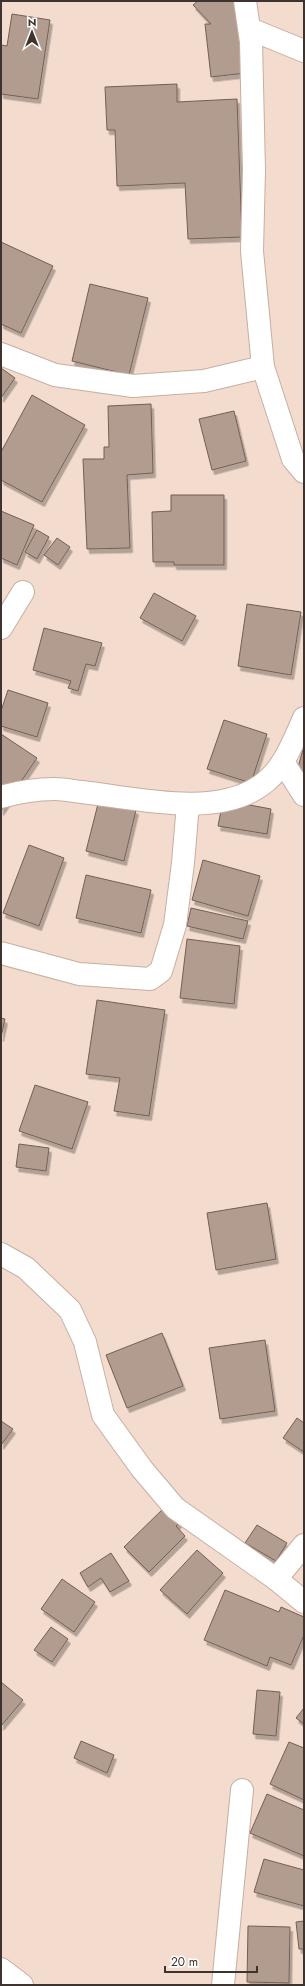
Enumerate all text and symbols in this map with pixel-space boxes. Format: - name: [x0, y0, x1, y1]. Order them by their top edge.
- north arrow: [12, 12, 52, 52]
- text: N: [28, 14, 36, 30]
- scale bar: [165, 1948, 257, 1974]
- text: 20 m: [171, 1953, 198, 1971]

